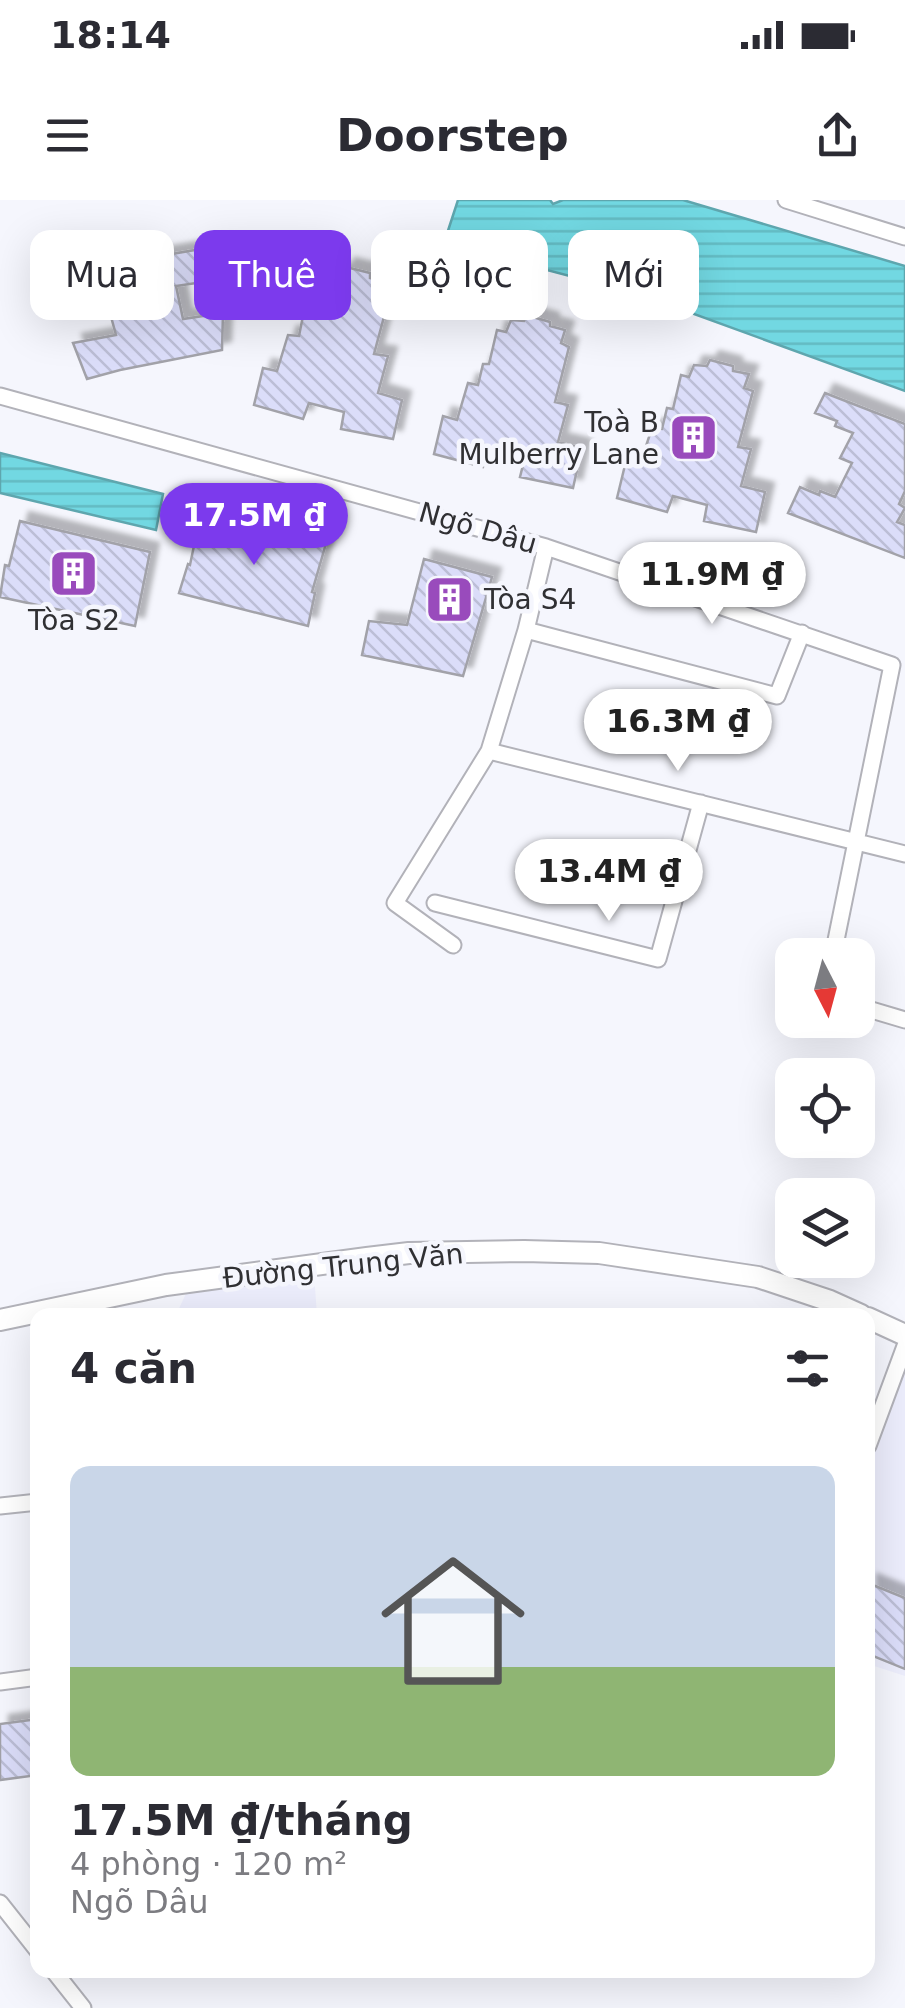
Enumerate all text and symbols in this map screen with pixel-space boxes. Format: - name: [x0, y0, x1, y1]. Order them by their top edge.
- text: 18:14: [50, 13, 171, 57]
- icon: menu: [40, 108, 95, 163]
- icon: share: [810, 108, 865, 163]
- text: Doorstep: [336, 109, 569, 162]
- chip: Mua: [30, 230, 174, 320]
- chip: Thuê: [194, 230, 351, 320]
- chip: Bộ lọc: [371, 230, 548, 320]
- chip: Mới: [568, 230, 699, 320]
- place label: Toà B Mulberry Lane: [459, 406, 659, 471]
- building icon: Toà B Mulberry Lane: [668, 412, 720, 464]
- pin: 17.5M ₫: [162, 483, 346, 568]
- street label: Ngõ Dâu: [415, 495, 541, 561]
- text: 17.5M ₫: [182, 496, 326, 534]
- pin: 11.9M ₫: [620, 542, 804, 627]
- building icon: Tòa S2: [48, 547, 100, 599]
- text: 11.9M ₫: [640, 555, 784, 593]
- building icon: Tòa S4: [423, 573, 475, 625]
- place label: Tòa S4: [483, 583, 576, 616]
- place label: Tòa S2: [27, 604, 120, 637]
- pin: 16.3M ₫: [586, 689, 770, 774]
- text: 16.3M ₫: [606, 702, 750, 740]
- pin: 13.4M ₫: [517, 839, 701, 924]
- text: 13.4M ₫: [537, 852, 681, 890]
- north arrow: [775, 938, 875, 1038]
- map controls: [775, 938, 875, 1278]
- button: locate: [775, 1058, 875, 1158]
- button: layers: [775, 1178, 875, 1278]
- street label: Đường Trung Văn: [221, 1237, 465, 1295]
- icon: filters: [780, 1341, 835, 1396]
- text: 4 căn: [70, 1344, 197, 1393]
- icon: home: [363, 1531, 543, 1711]
- text: 17.5M ₫/tháng: [70, 1796, 413, 1845]
- text: 4 phòng · 120 m²: [70, 1845, 347, 1883]
- text: Ngõ Dâu: [70, 1883, 209, 1921]

